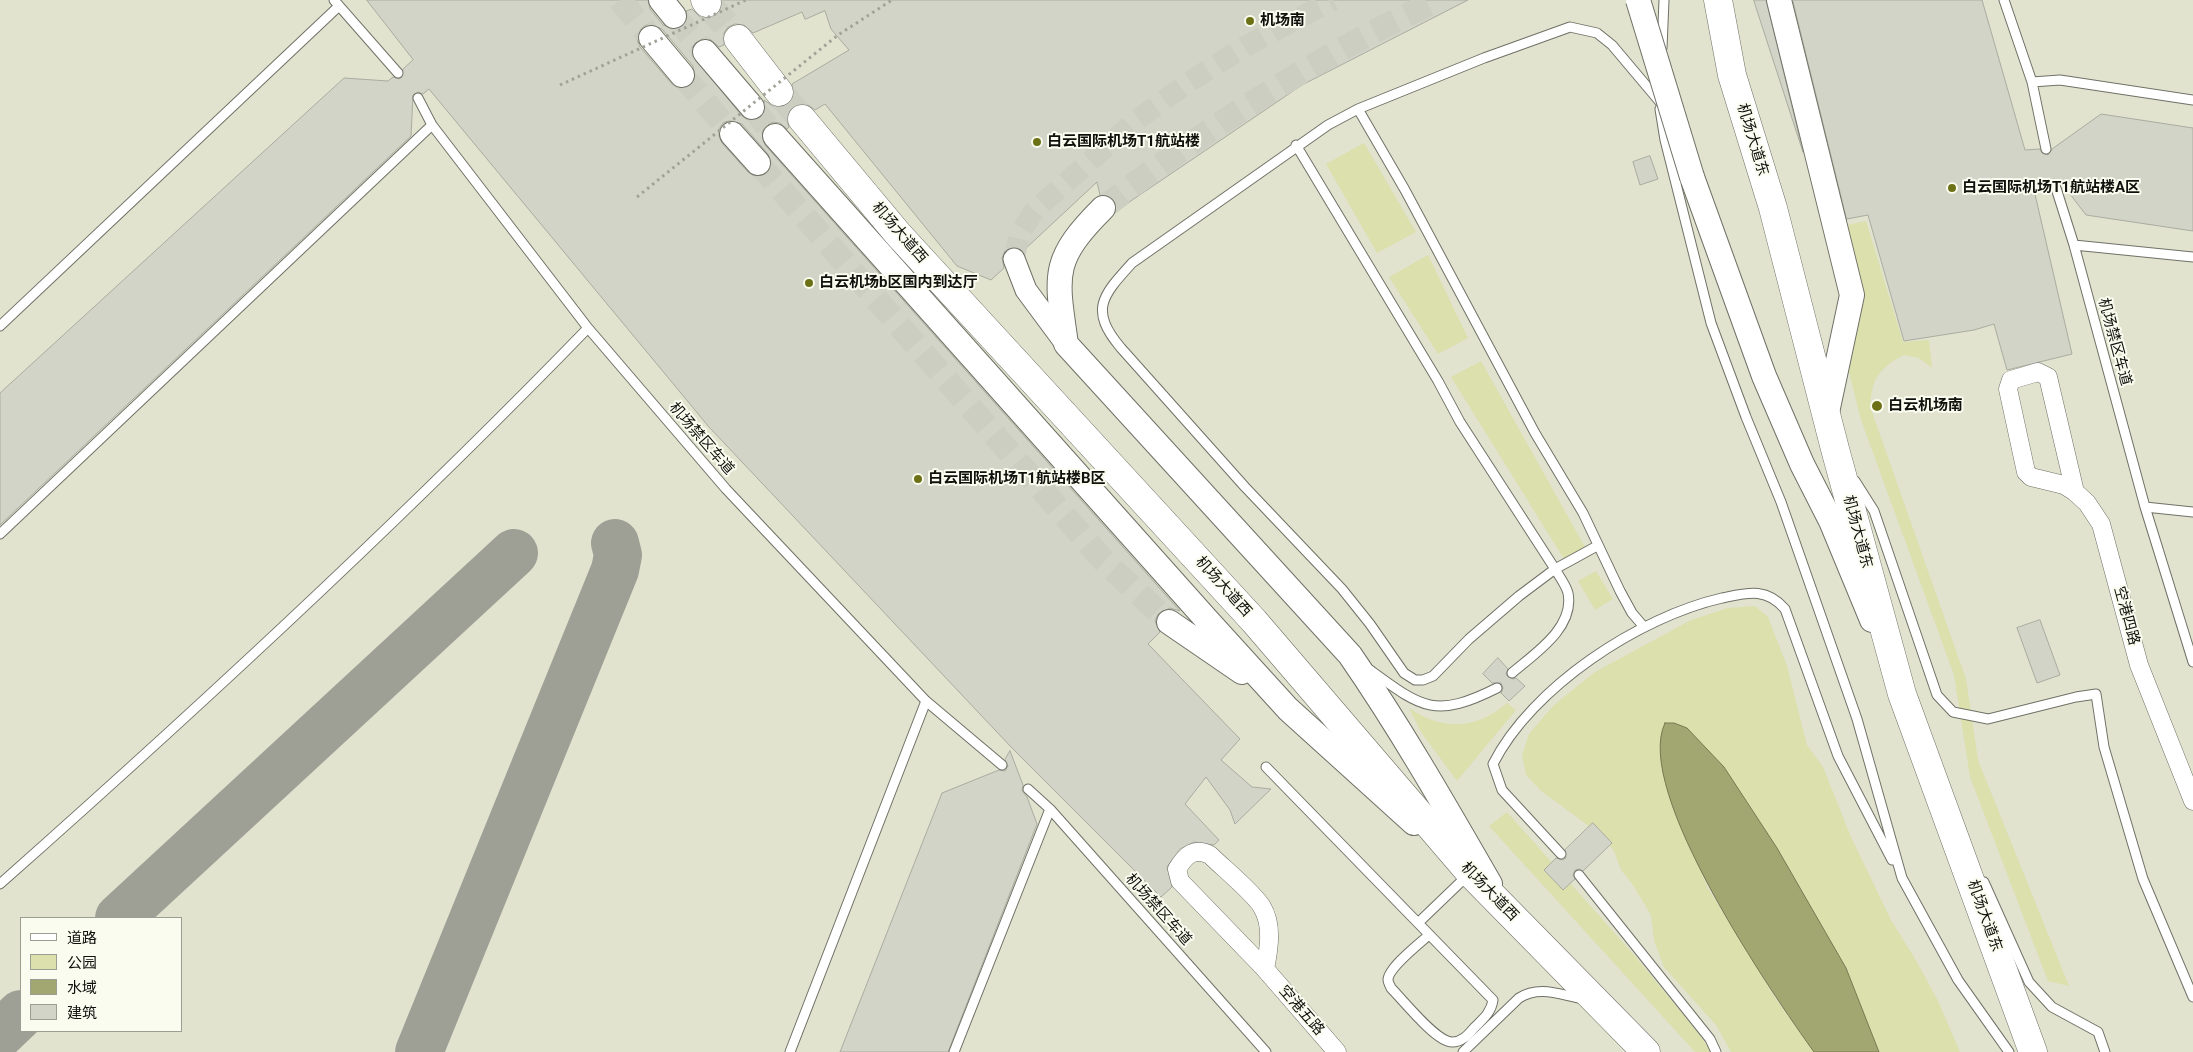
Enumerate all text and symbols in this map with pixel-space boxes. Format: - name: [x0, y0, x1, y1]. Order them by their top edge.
- place label: 机场南: [1260, 12, 1305, 30]
- marker: 机场南: [1244, 15, 1256, 27]
- street label: 机场大道东: [1732, 102, 1772, 178]
- place label: 白云国际机场T1航站楼: [1047, 133, 1200, 151]
- marker: 白云国际机场T1航站楼: [1031, 136, 1043, 148]
- place label: 白云国际机场T1航站楼A区: [1962, 179, 2140, 197]
- marker: 白云国际机场T1航站楼A区: [1946, 182, 1958, 194]
- street label: 机场大道西: [868, 199, 930, 267]
- place label: 白云机场b区国内到达厅: [819, 274, 977, 292]
- marker: 白云机场b区国内到达厅: [803, 277, 815, 289]
- street label: 机场禁区车道: [2094, 296, 2134, 388]
- place label: 白云机场南: [1888, 397, 1963, 415]
- street label: 机场禁区车道: [665, 399, 737, 479]
- marker: 白云机场南: [1870, 399, 1884, 413]
- place label: 白云国际机场T1航站楼B区: [928, 470, 1105, 488]
- marker: 白云国际机场T1航站楼B区: [912, 473, 924, 485]
- street label: 机场大道东: [1839, 493, 1875, 571]
- street label: 机场大道西: [1191, 553, 1255, 621]
- street label: 空港四路: [2110, 585, 2142, 647]
- street label: 机场大道西: [1456, 859, 1522, 925]
- street label: 机场禁区车道: [1121, 871, 1195, 949]
- street label: 机场大道东: [1963, 878, 2005, 954]
- legend: [20, 917, 182, 1032]
- text: 道路: [67, 929, 97, 947]
- text: 公园: [67, 954, 97, 972]
- text: 水域: [67, 979, 97, 997]
- street label: 空港五路: [1275, 982, 1327, 1040]
- text: 建筑: [67, 1004, 97, 1022]

